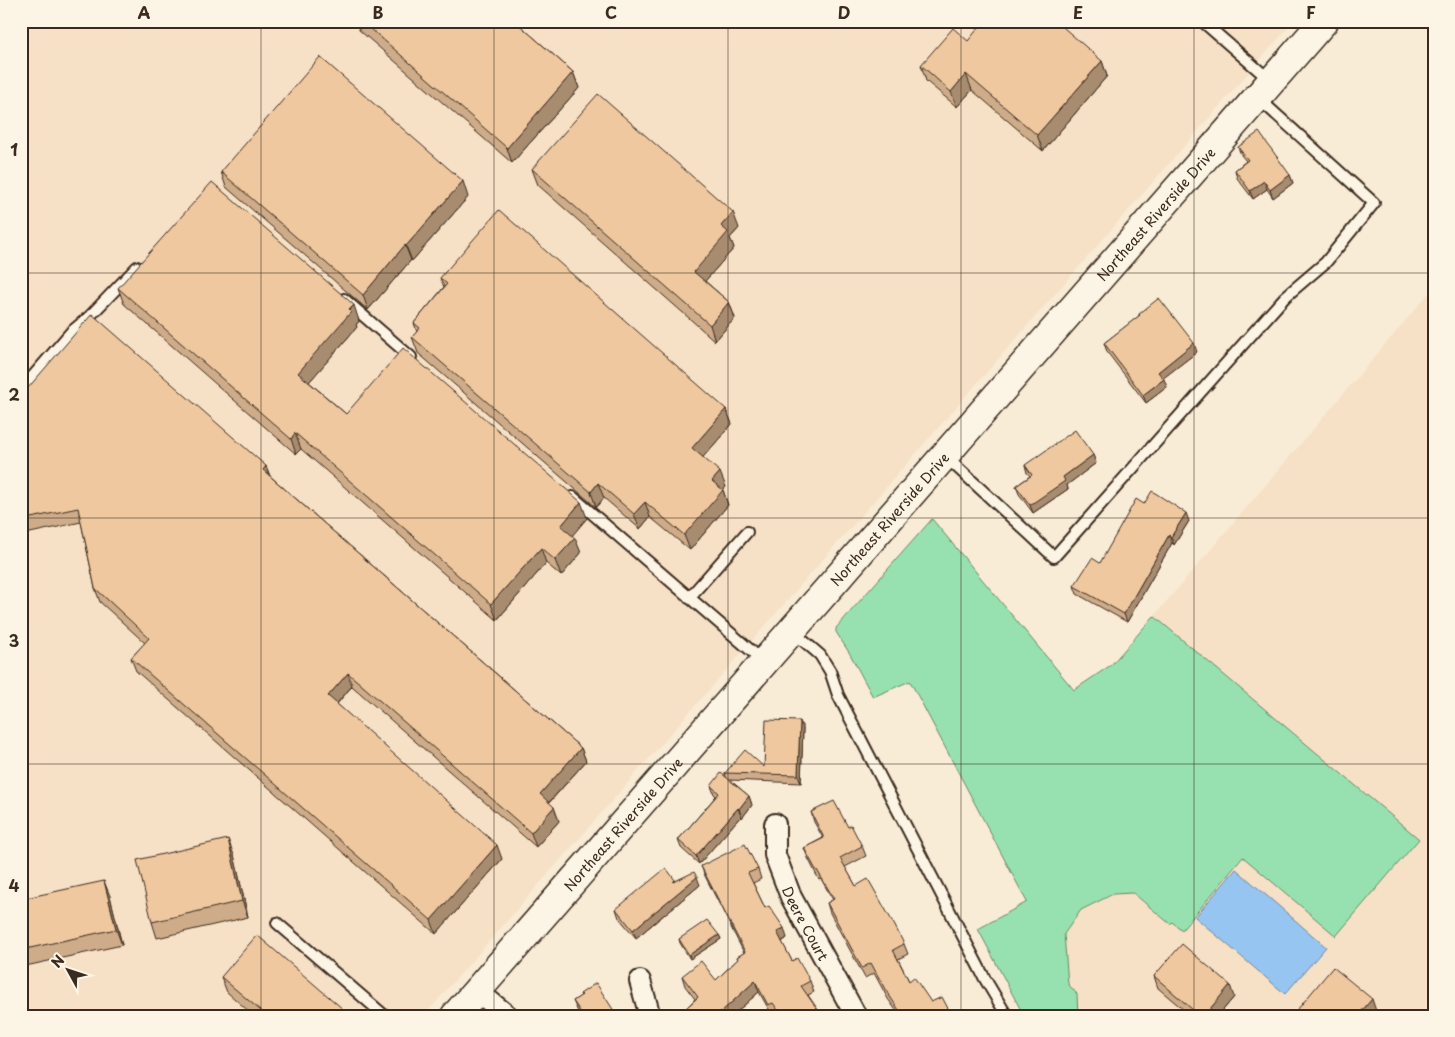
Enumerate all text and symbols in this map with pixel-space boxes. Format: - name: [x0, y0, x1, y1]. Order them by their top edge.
- text: A: [138, 0, 151, 24]
- text: B: [373, 0, 384, 24]
- text: C: [605, 0, 617, 24]
- text: D: [838, 0, 850, 24]
- text: E: [1073, 0, 1083, 24]
- text: F: [1306, 0, 1316, 24]
- text: 1: [10, 137, 18, 161]
- street label: Northeast Riverside Drive: [1091, 142, 1220, 285]
- text: 2: [8, 382, 20, 406]
- street label: Northeast Riverside Drive: [825, 447, 953, 590]
- text: 3: [9, 628, 19, 652]
- street label: Northeast Riverside Drive: [558, 752, 687, 895]
- text: 4: [9, 873, 20, 897]
- street label: Deere Court: [777, 883, 834, 964]
- north arrow: [42, 944, 92, 994]
- text: N: [46, 950, 69, 972]

